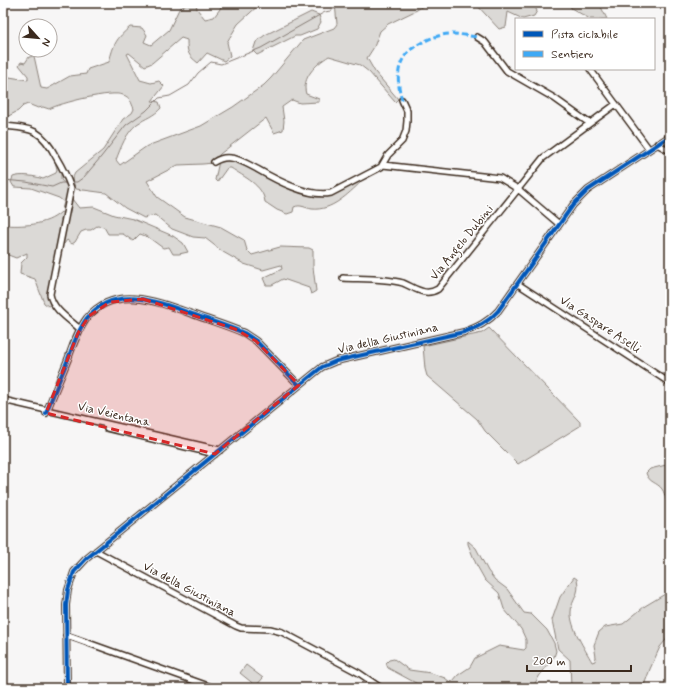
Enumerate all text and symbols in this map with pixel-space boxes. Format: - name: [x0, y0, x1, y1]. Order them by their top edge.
- north arrow: [18, 18, 58, 58]
- legend: [515, 18, 655, 70]
- text: Pista ciclabile: [551, 27, 618, 43]
- text: N: [38, 36, 54, 49]
- text: Sentiero: [551, 47, 594, 63]
- street label: Via Angelo Dubini: [427, 202, 498, 285]
- street label: Via Gaspare Aselli: [556, 293, 644, 357]
- street label: Via della Giustiniana: [336, 320, 440, 358]
- street label: Via Veientana: [76, 399, 153, 431]
- street label: Via della Giustiniana: [140, 559, 238, 621]
- scale bar: [527, 647, 631, 673]
- text: 200 m: [533, 654, 566, 670]

